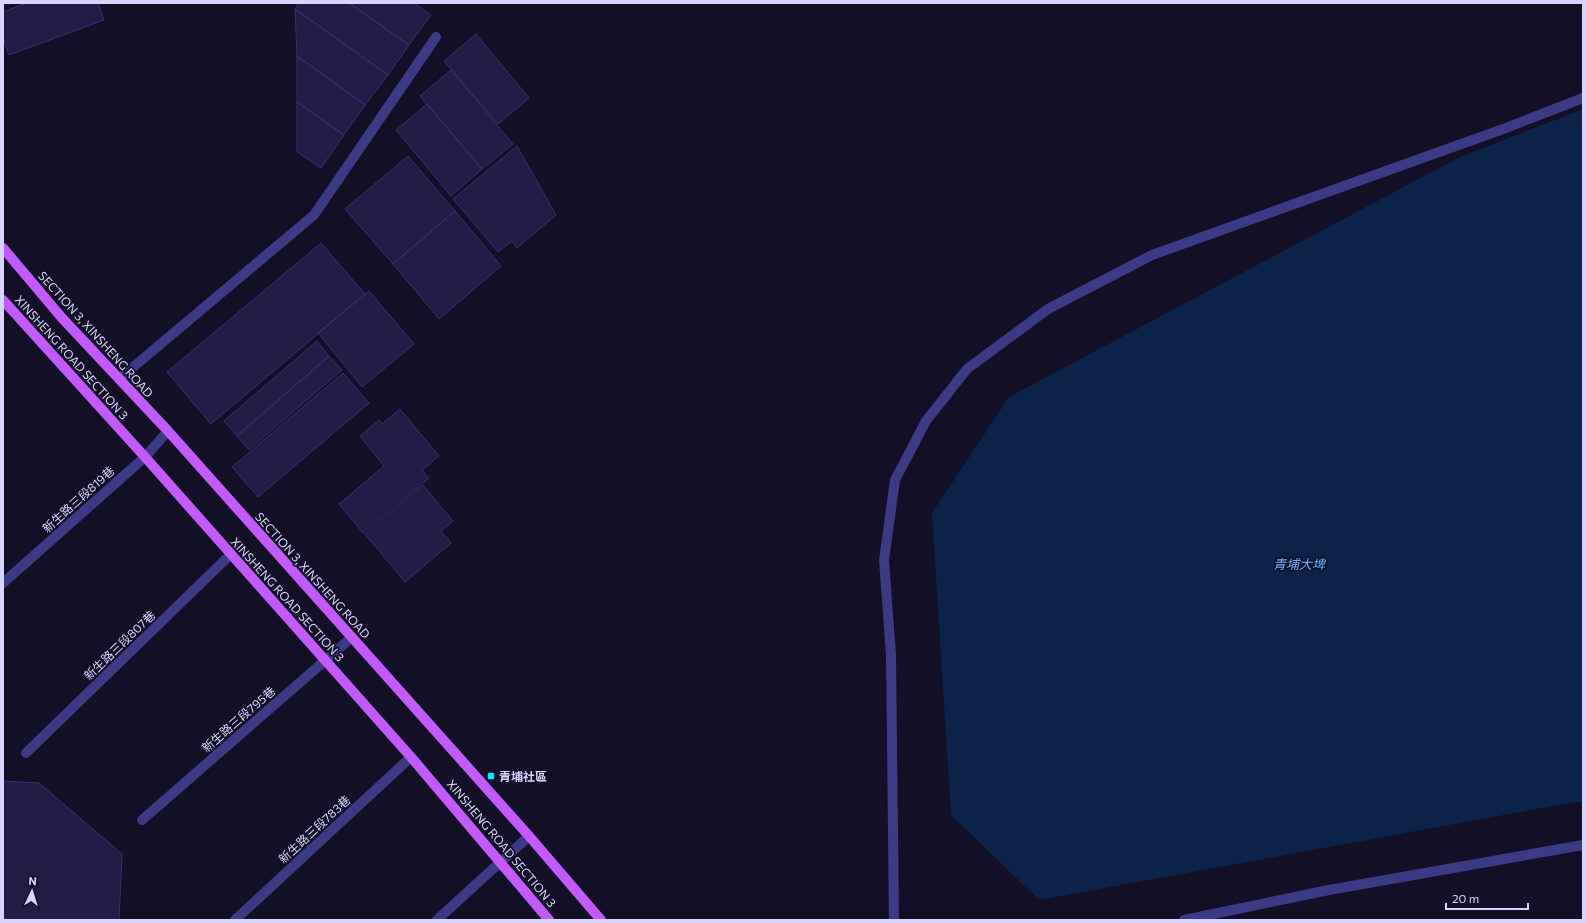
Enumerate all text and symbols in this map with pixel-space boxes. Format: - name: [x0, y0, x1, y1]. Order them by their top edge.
- street label: SECTION 3, XINSHENG ROAD: [36, 268, 156, 400]
- street label: XINSHENG ROAD SECTION 3: [13, 292, 131, 422]
- street label: 新生路三段819巷: [39, 463, 117, 535]
- street label: SECTION 3, XINSHENG ROAD: [253, 509, 373, 641]
- street label: XINSHENG ROAD SECTION 3: [229, 534, 347, 664]
- water label: 青埔大埤: [1273, 556, 1327, 572]
- street label: 新生路三段807巷: [81, 608, 157, 682]
- street label: 新生路三段795巷: [199, 683, 277, 755]
- place label: 青埔社區: [499, 769, 547, 783]
- marker: 青埔社區: [486, 771, 496, 781]
- street label: XINSHENG ROAD SECTION 3: [445, 776, 560, 910]
- street label: 新生路三段783巷: [275, 792, 353, 866]
- north arrow: [12, 871, 52, 911]
- text: N: [28, 874, 37, 887]
- scale bar: [1446, 885, 1528, 911]
- text: 20 m: [1452, 891, 1479, 905]

